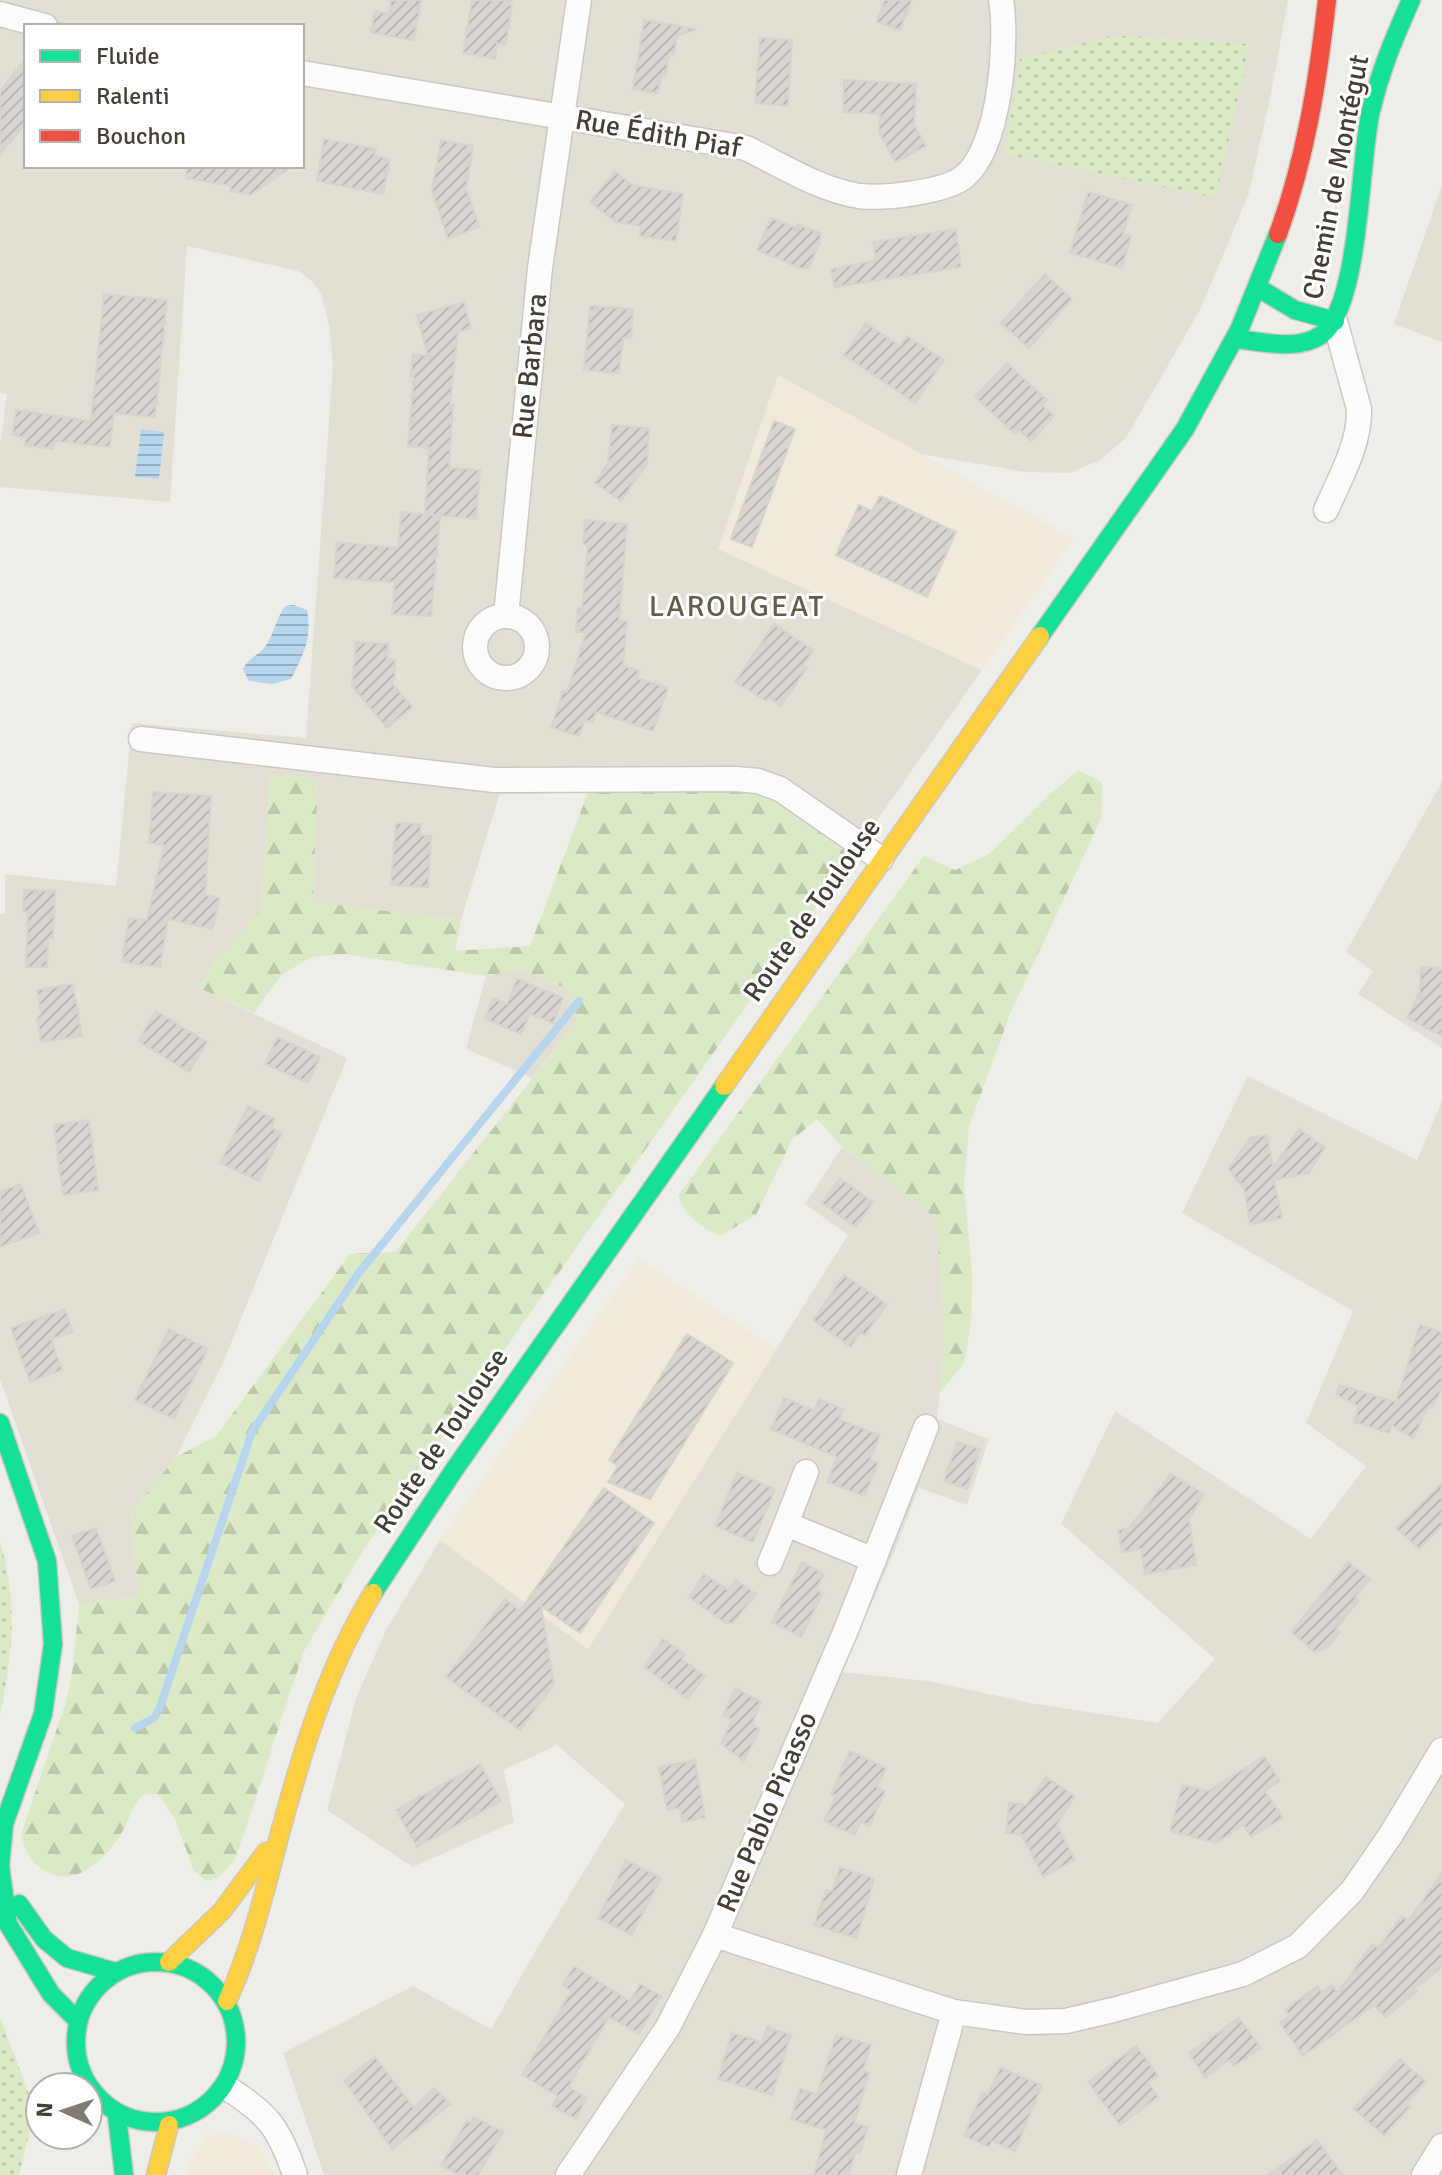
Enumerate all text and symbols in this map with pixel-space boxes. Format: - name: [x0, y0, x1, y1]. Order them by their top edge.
- legend: [24, 24, 304, 168]
- text: Fluide: [96, 41, 160, 71]
- street label: Chemin de Montégut: [1296, 52, 1376, 302]
- text: Ralenti: [96, 81, 169, 111]
- street label: Rue Édith Piaf: [573, 103, 745, 166]
- text: Bouchon: [96, 121, 186, 151]
- street label: Rue Barbara: [505, 291, 555, 441]
- district label: LAROUGEAT: [649, 588, 825, 625]
- street label: Route de Toulouse: [736, 812, 888, 1008]
- street label: Route de Toulouse: [366, 1342, 516, 1540]
- street label: Rue Pablo Picasso: [709, 1707, 825, 1917]
- north arrow: [24, 2071, 104, 2151]
- text: N: [31, 2102, 58, 2118]

